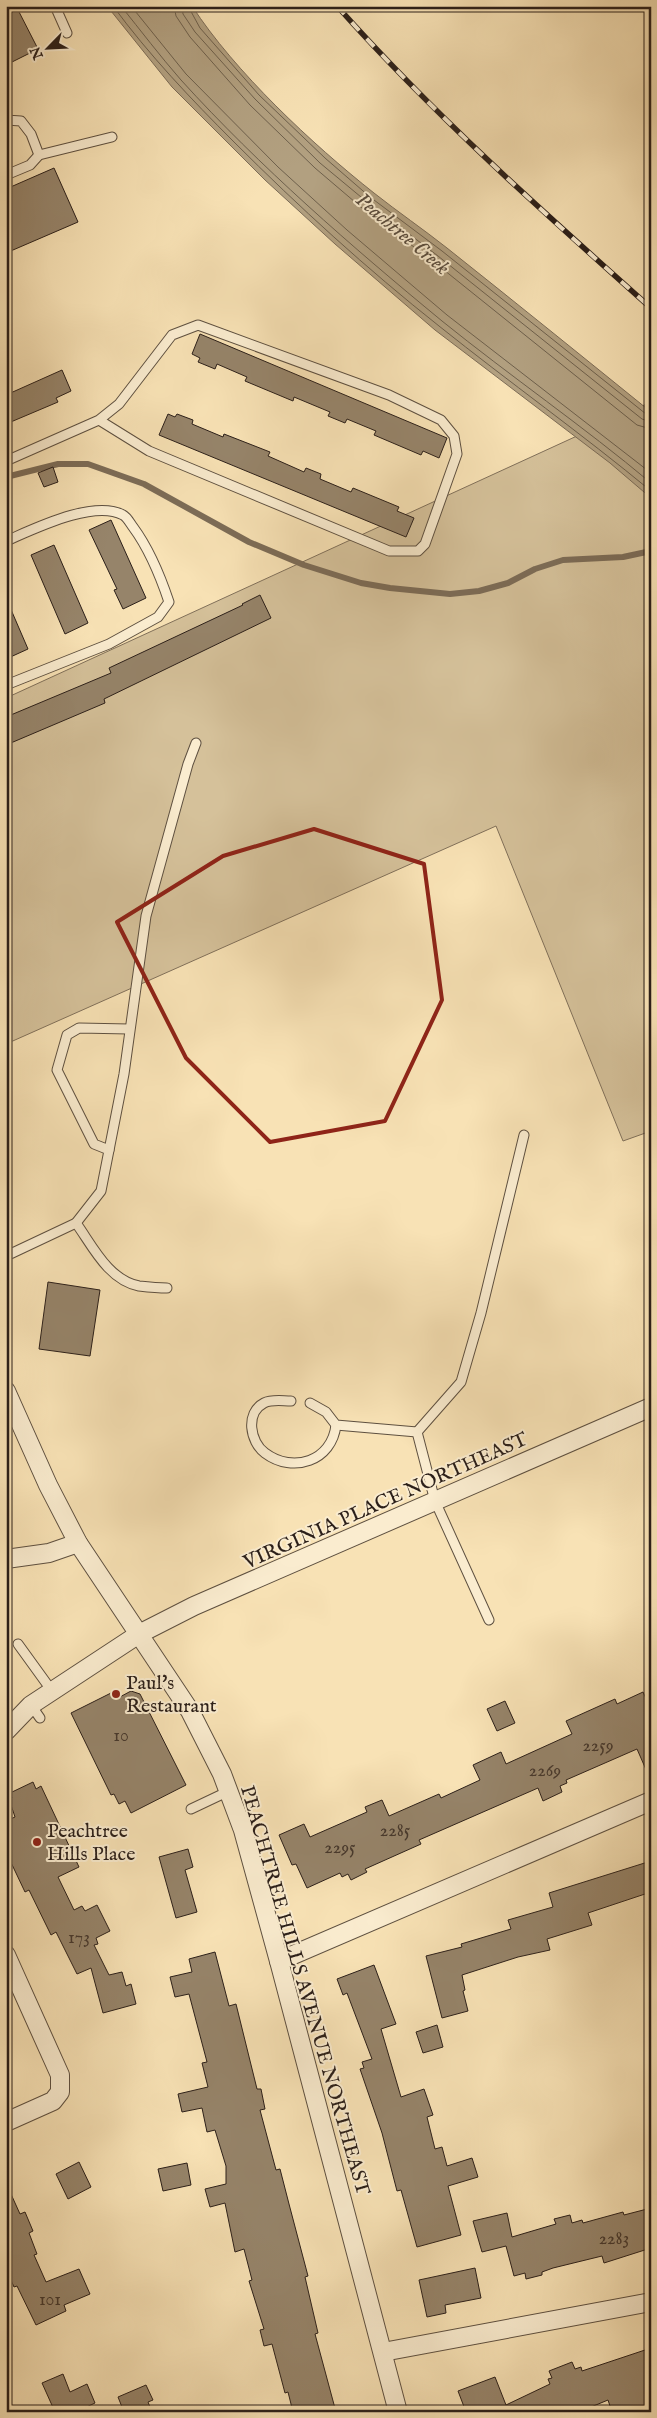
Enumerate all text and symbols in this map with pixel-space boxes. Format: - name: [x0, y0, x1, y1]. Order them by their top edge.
- north arrow: [22, 22, 72, 72]
- text: N: [26, 44, 48, 63]
- water label: Peachtree Creek: [349, 187, 455, 282]
- street label: VIRGINIA PLACE NORTHEAST: [239, 1427, 532, 1576]
- place label: Paul's Restaurant: [126, 1671, 217, 1719]
- marker: Paul's Restaurant: [110, 1688, 122, 1700]
- house number: 10: [113, 1725, 129, 1748]
- house number: 2259: [582, 1735, 614, 1758]
- house number: 2269: [529, 1760, 561, 1783]
- street label: PEACHTREE HILLS AVENUE NORTHEAST: [234, 1783, 375, 2199]
- place label: Peachtree Hills Place: [47, 1819, 135, 1867]
- house number: 2285: [380, 1820, 411, 1843]
- marker: Peachtree Hills Place: [31, 1836, 43, 1848]
- house number: 2295: [324, 1837, 356, 1860]
- house number: 173: [68, 1927, 90, 1950]
- house number: 2283: [599, 2228, 629, 2251]
- house number: 101: [39, 2289, 61, 2312]

